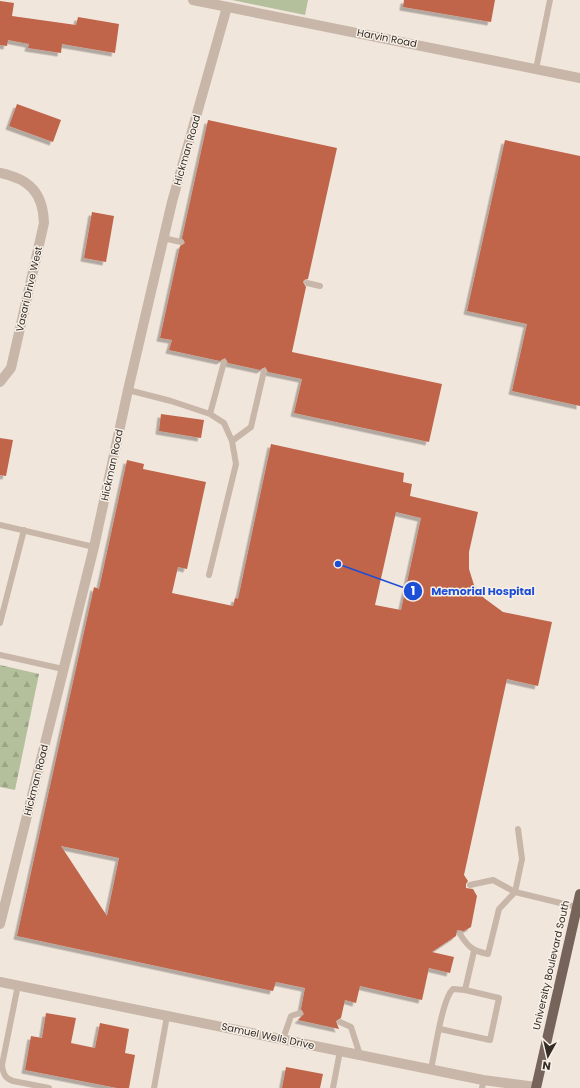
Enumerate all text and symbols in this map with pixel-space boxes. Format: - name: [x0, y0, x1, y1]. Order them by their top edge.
- street label: Harvin Road: [356, 25, 418, 51]
- street label: Hickman Road: [170, 113, 204, 187]
- street label: Vasari Drive West: [12, 245, 46, 333]
- street label: Hickman Road: [97, 428, 127, 502]
- callout: Memorial Hospital: [403, 580, 543, 603]
- text: 1: [411, 582, 415, 599]
- text: Memorial Hospital: [431, 583, 535, 599]
- street label: Hickman Road: [20, 743, 52, 817]
- street label: University Boulevard South: [529, 899, 573, 1031]
- street label: Samuel Wells Drive: [220, 1019, 316, 1053]
- north arrow: [528, 1036, 568, 1076]
- text: N: [541, 1057, 552, 1074]

